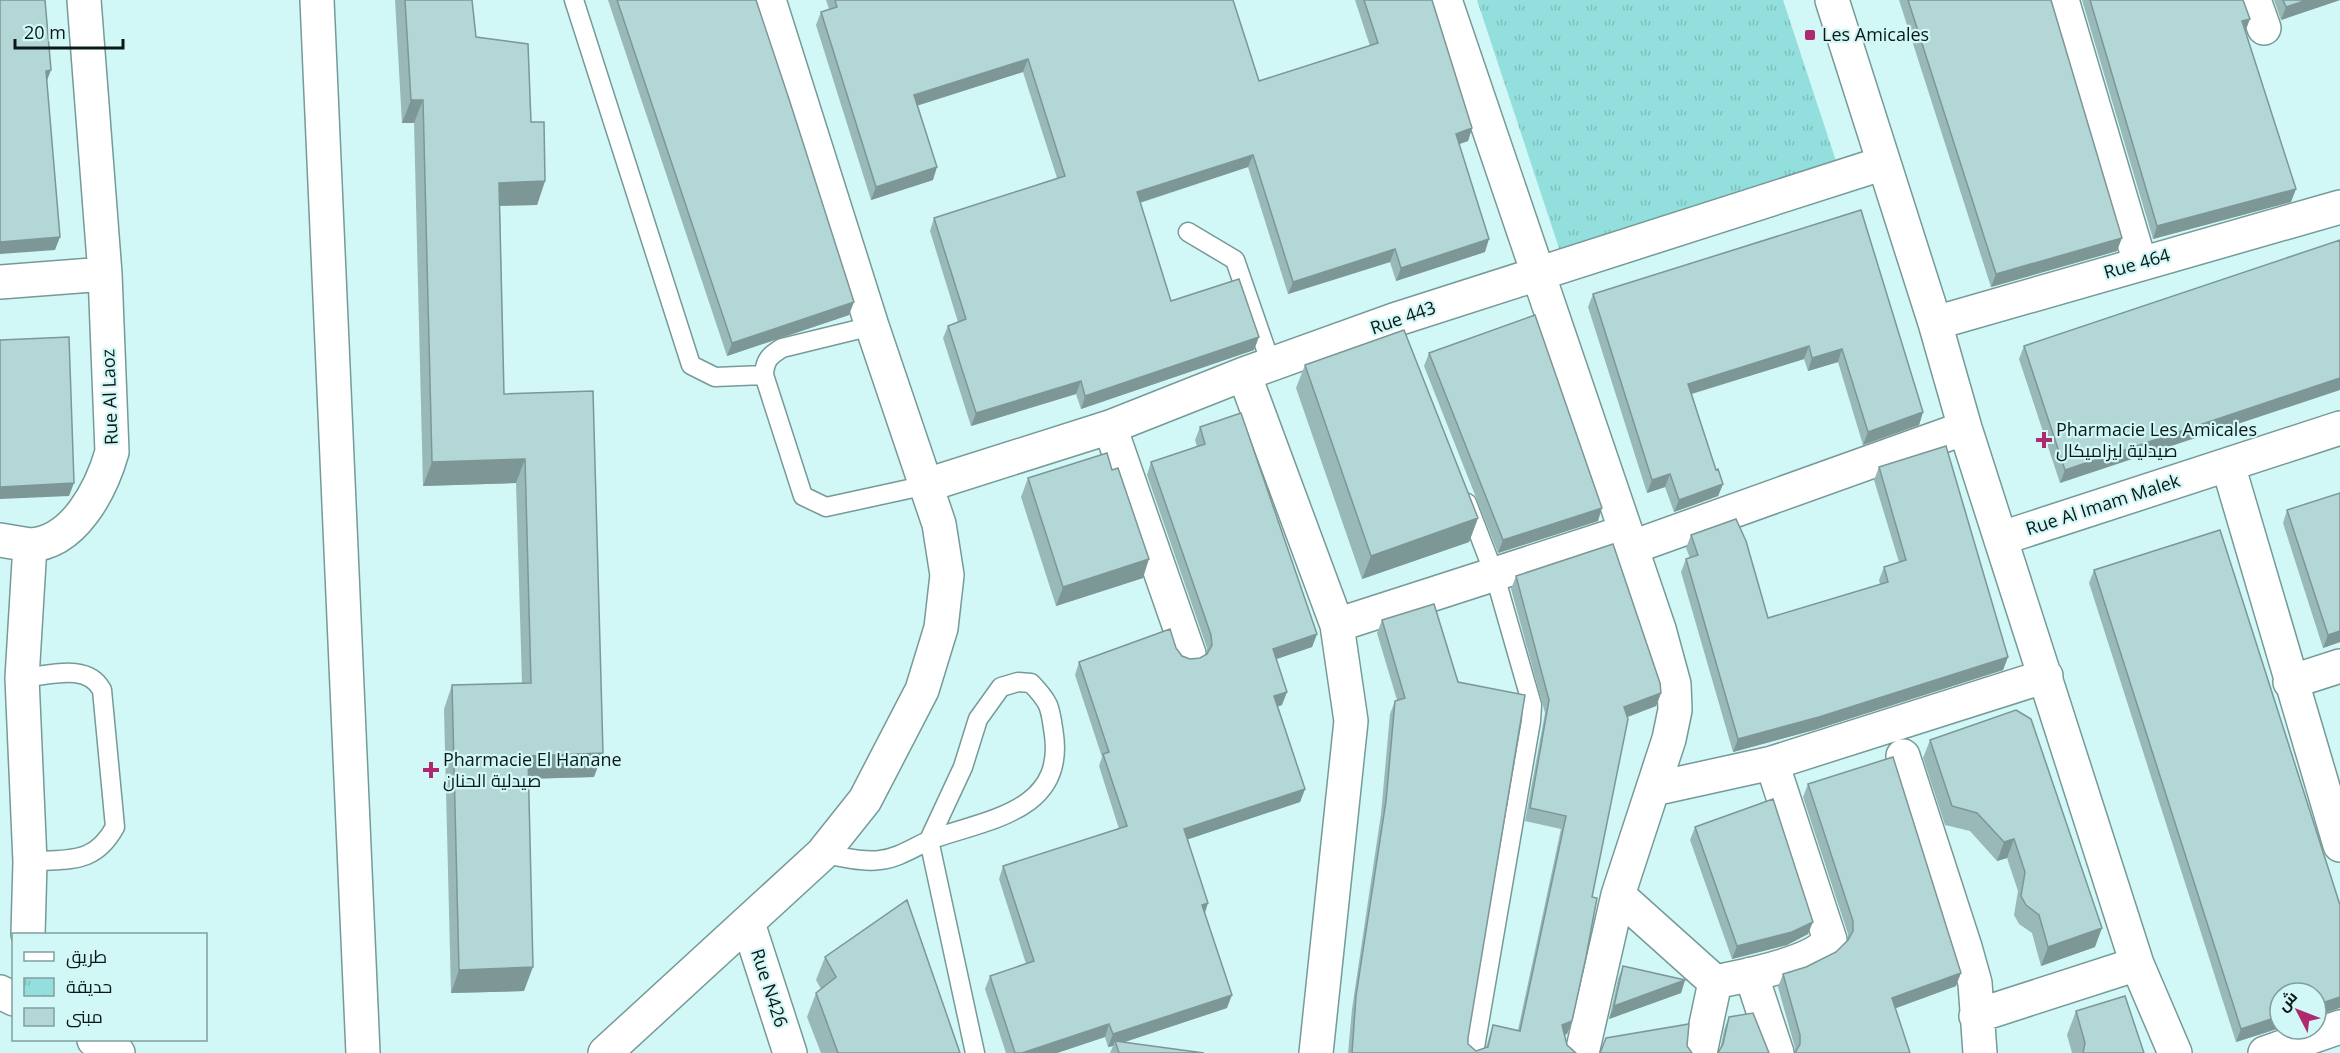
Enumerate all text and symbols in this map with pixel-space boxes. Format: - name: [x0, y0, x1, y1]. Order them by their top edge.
- scale bar: [15, 12, 123, 50]
- text: 20 m: [24, 20, 66, 44]
- place label: Les Amicales: [1822, 22, 1929, 46]
- marker: Les Amicales: [1803, 28, 1817, 42]
- street label: Rue 464: [2101, 242, 2173, 284]
- street label: Rue 443: [1367, 295, 1439, 339]
- street label: Rue Al Laoz: [95, 349, 123, 446]
- place label: Pharmacie Les Amicales صيدلية ليزاميكال: [2056, 417, 2257, 462]
- marker: Pharmacie Les Amicales صيدلية ليزاميكال: [2037, 433, 2051, 447]
- street label: Rue Al Imam Malek: [2022, 468, 2183, 540]
- place label: Pharmacie El Hanane صيدلية الحنان: [443, 747, 622, 792]
- marker: Pharmacie El Hanane صيدلية الحنان: [424, 763, 438, 777]
- legend: [12, 933, 207, 1041]
- text: طريق: [66, 944, 107, 969]
- street label: Rue N426: [746, 945, 794, 1030]
- text: حديقة: [66, 974, 112, 998]
- north arrow: [2268, 981, 2328, 1041]
- text: ش: [2272, 986, 2302, 1016]
- text: مبنى: [66, 1004, 103, 1028]

